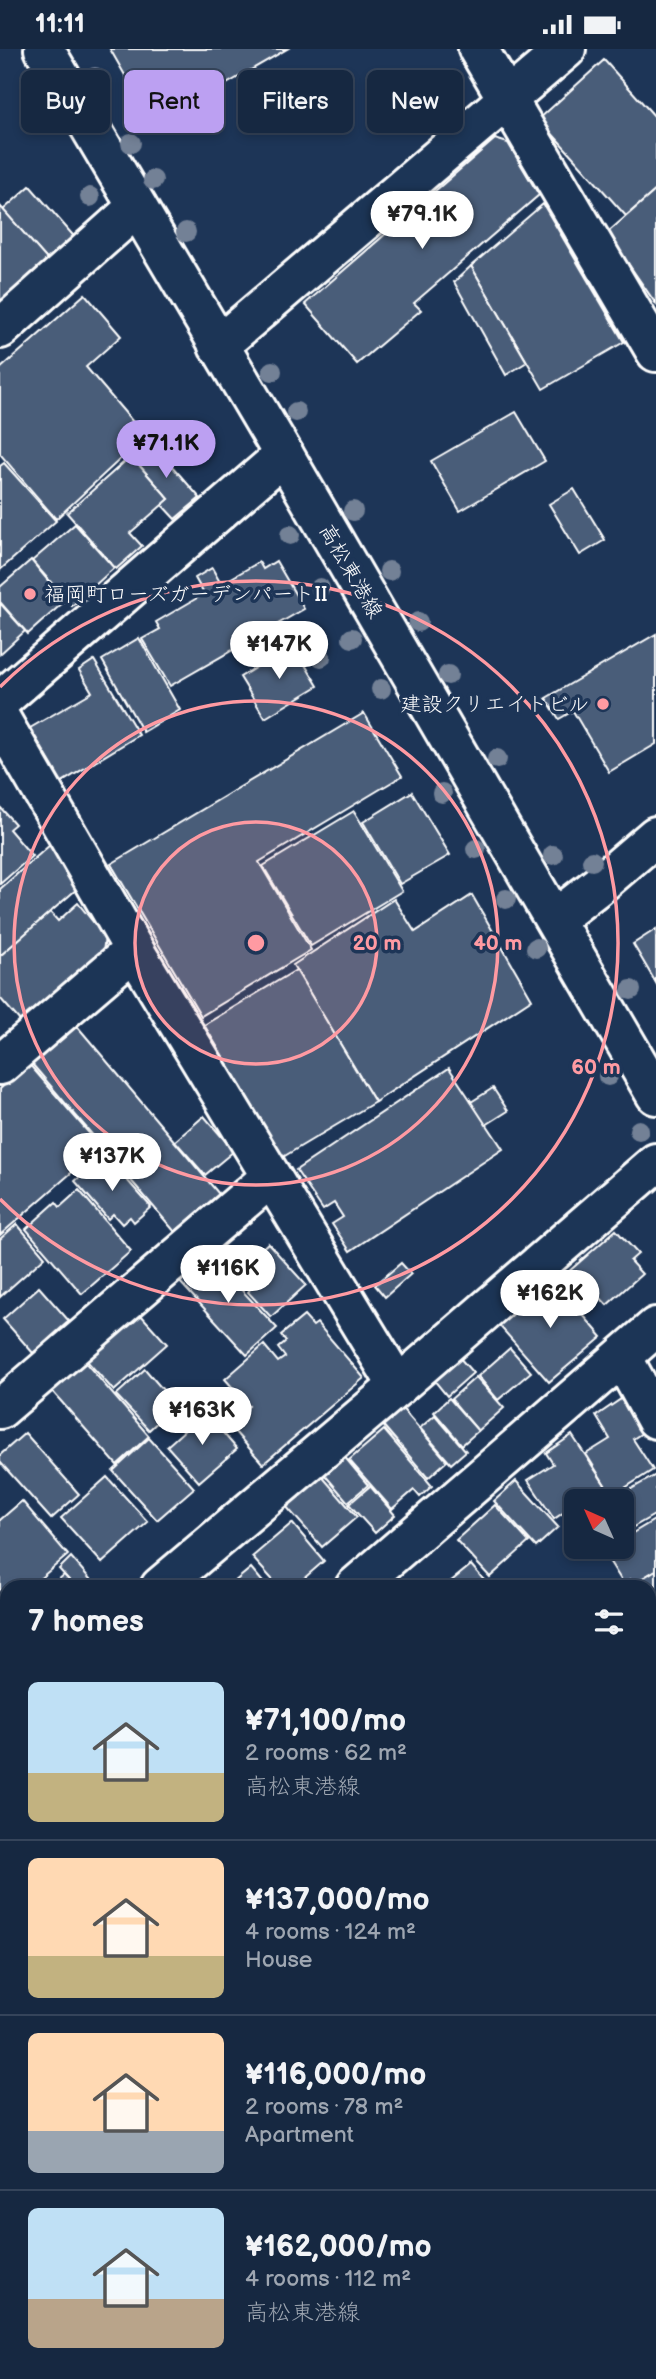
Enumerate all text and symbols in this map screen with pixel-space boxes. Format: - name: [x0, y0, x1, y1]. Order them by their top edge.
- text: 11:11: [35, 9, 85, 40]
- chip: Buy: [21, 70, 110, 133]
- chip: Rent: [124, 70, 224, 133]
- chip: Filters: [238, 70, 353, 133]
- chip: New: [367, 70, 463, 133]
- pin: ¥79.1K: [365, 191, 479, 251]
- text: ¥79.1K: [387, 200, 457, 228]
- pin: ¥71.1K: [109, 421, 223, 480]
- text: ¥71.1K: [133, 429, 199, 457]
- street label: 高松東港線: [313, 520, 388, 623]
- place label: 福岡町ローズガーデンパートII: [44, 582, 328, 607]
- marker: 福岡町ローズガーデンパートII: [22, 586, 38, 602]
- pin: ¥147K: [230, 621, 328, 681]
- text: ¥147K: [246, 630, 312, 658]
- place label: 建設クリエイトビル: [400, 692, 589, 717]
- marker: 建設クリエイトビル: [595, 696, 611, 712]
- centre of rings: [244, 931, 268, 955]
- text: 20 m: [353, 931, 401, 956]
- text: 40 m: [473, 931, 523, 956]
- text: 60 m: [571, 1055, 621, 1080]
- pin: ¥137K: [63, 1133, 161, 1193]
- text: ¥137K: [79, 1142, 145, 1170]
- pin: ¥116K: [179, 1245, 277, 1305]
- text: ¥116K: [196, 1254, 260, 1282]
- pin: ¥162K: [501, 1271, 599, 1330]
- text: ¥162K: [516, 1279, 584, 1307]
- pin: ¥163K: [153, 1387, 251, 1447]
- text: ¥163K: [169, 1396, 235, 1424]
- north arrow: [564, 1489, 634, 1559]
- map controls: [564, 1489, 634, 1559]
- icon: filters: [590, 1603, 628, 1641]
- text: 7 homes: [28, 1604, 144, 1640]
- text: ¥71,100/mo: [245, 1703, 406, 1739]
- icon: home: [84, 1710, 168, 1794]
- text: 2 rooms · 62 m²: [245, 1739, 407, 1767]
- text: 高松東港線: [245, 1773, 360, 1801]
- text: ¥137,000/mo: [245, 1882, 430, 1918]
- icon: home: [84, 1886, 168, 1970]
- text: 4 rooms · 124 m²: [245, 1918, 416, 1946]
- text: House: [245, 1946, 312, 1974]
- text: ¥116,000/mo: [245, 2057, 426, 2093]
- icon: home: [84, 2061, 168, 2145]
- text: 2 rooms · 78 m²: [245, 2093, 403, 2121]
- text: Apartment: [245, 2121, 354, 2149]
- text: ¥162,000/mo: [245, 2229, 432, 2265]
- icon: home: [84, 2236, 168, 2320]
- text: 4 rooms · 112 m²: [245, 2265, 411, 2293]
- text: 高松東港線: [245, 2299, 360, 2327]

